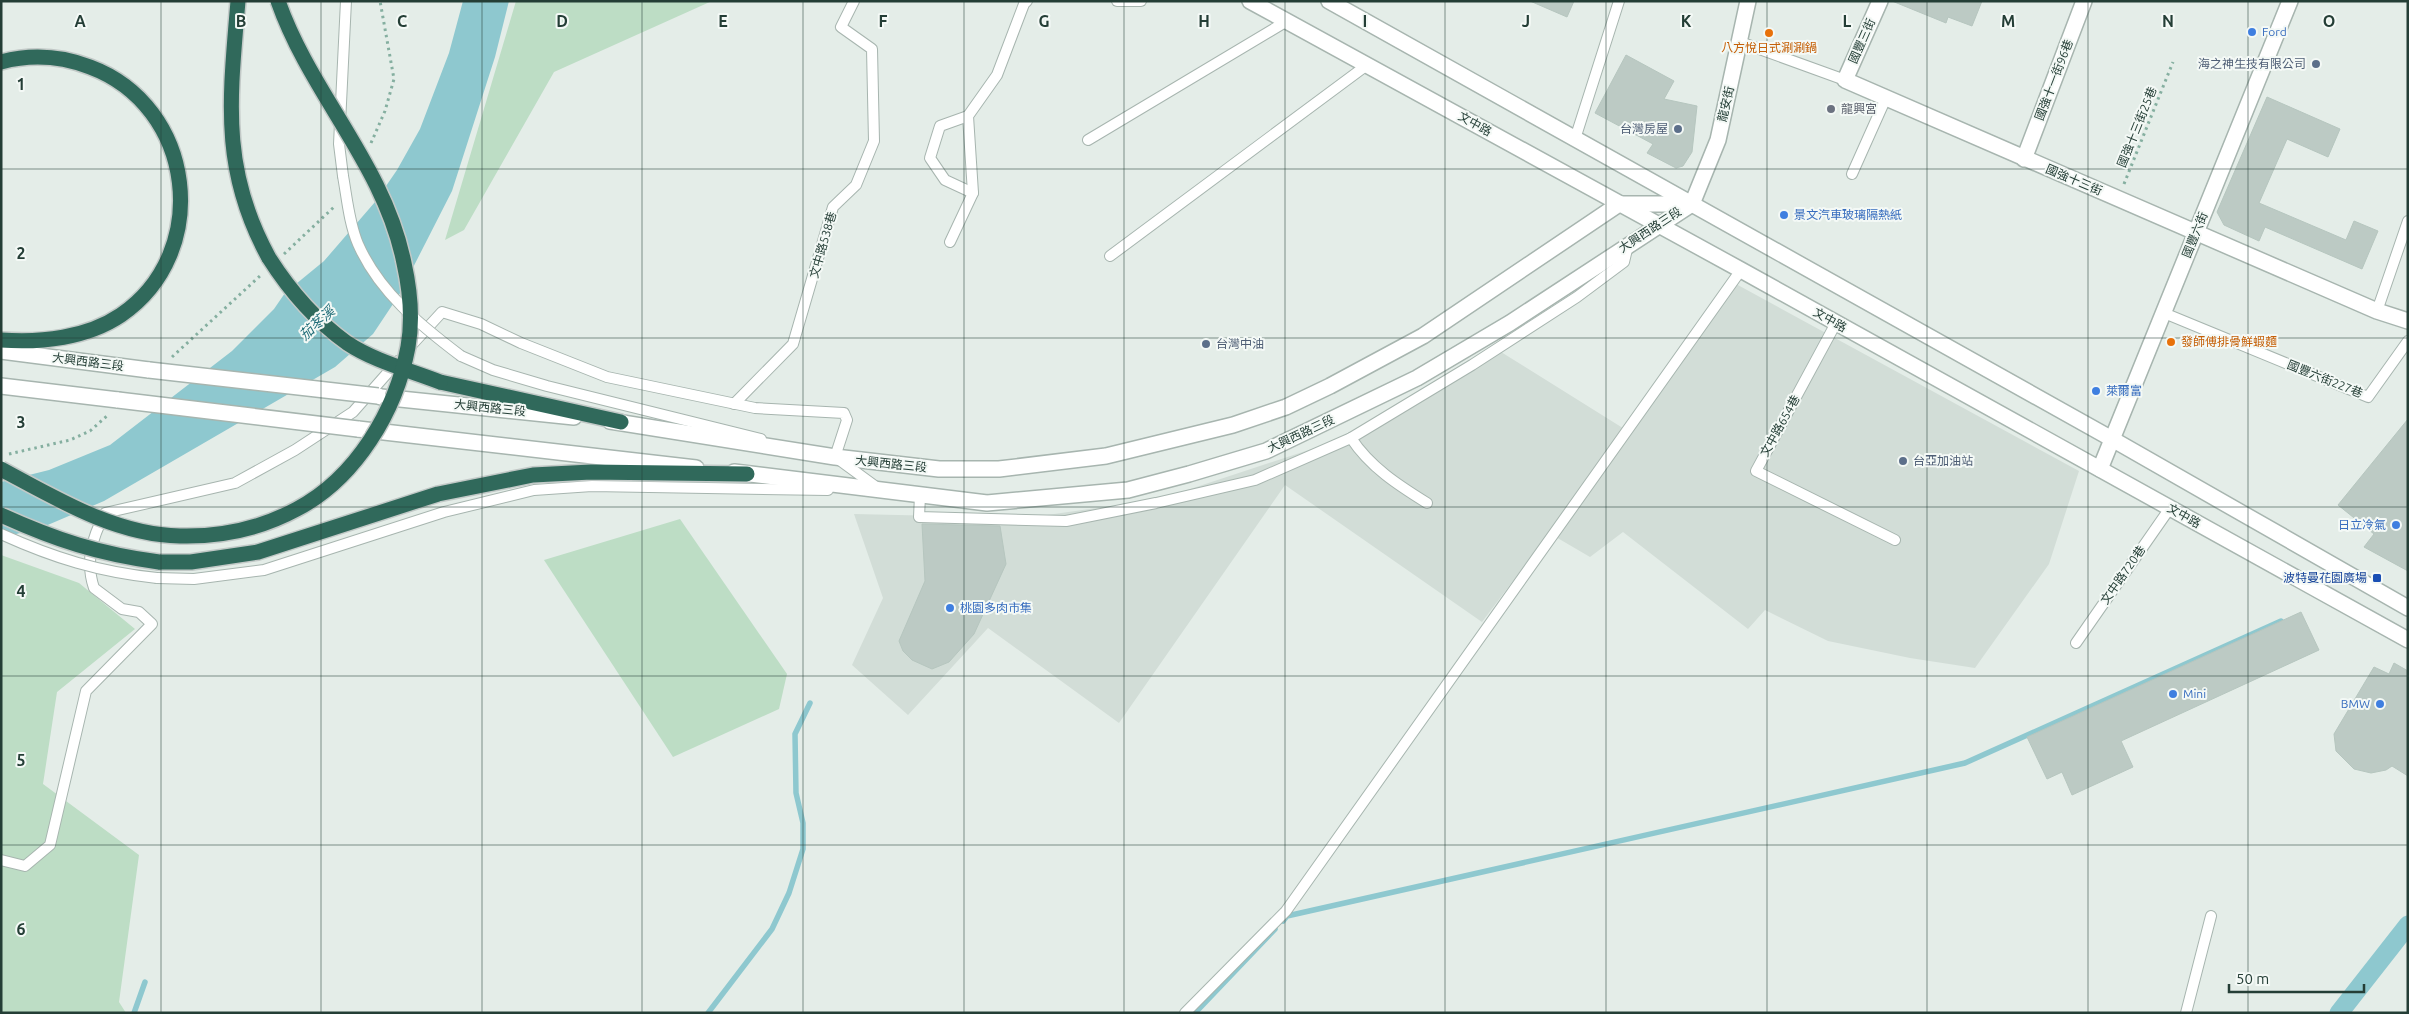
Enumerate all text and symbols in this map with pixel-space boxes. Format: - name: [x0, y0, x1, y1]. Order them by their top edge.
- text: A: [74, 12, 86, 30]
- text: B: [236, 12, 246, 30]
- text: C: [397, 12, 407, 30]
- text: D: [556, 12, 568, 30]
- text: E: [718, 12, 728, 30]
- text: F: [879, 12, 888, 30]
- text: G: [1038, 12, 1050, 30]
- text: H: [1198, 12, 1210, 30]
- text: I: [1363, 12, 1367, 30]
- text: J: [1522, 12, 1530, 30]
- text: K: [1681, 12, 1692, 30]
- text: L: [1843, 12, 1852, 30]
- text: M: [2001, 12, 2015, 30]
- text: N: [2162, 12, 2174, 30]
- text: O: [2323, 12, 2335, 30]
- street label: 國豐三街: [1846, 16, 1877, 65]
- place label: Ford: [2262, 25, 2287, 38]
- marker: Ford: [2246, 26, 2258, 38]
- marker: 八方悅日式涮涮鍋: [1763, 27, 1775, 39]
- street label: 國強十一街96巷: [2032, 38, 2075, 122]
- place label: 八方悅日式涮涮鍋: [1721, 41, 1817, 54]
- place label: 海之神生技有限公司: [2198, 57, 2306, 70]
- marker: 海之神生技有限公司: [2310, 58, 2322, 70]
- text: 1: [16, 75, 26, 93]
- street label: 龍安街: [1715, 85, 1736, 123]
- street label: 國強十三街25巷: [2114, 85, 2159, 169]
- place label: 龍興宮: [1841, 102, 1877, 115]
- marker: 龍興宮: [1825, 103, 1837, 115]
- street label: 文中路: [1456, 109, 1494, 138]
- place label: 台灣房屋: [1620, 122, 1668, 135]
- marker: 台灣房屋: [1672, 123, 1684, 135]
- street label: 國強十三街: [2044, 162, 2104, 197]
- street label: 大興西路三段: [1616, 205, 1683, 255]
- place label: 景文汽車玻璃隔熱紙: [1794, 208, 1902, 221]
- marker: 景文汽車玻璃隔熱紙: [1778, 209, 1790, 221]
- street label: 文中路538巷: [807, 210, 838, 279]
- street label: 國豐六街: [2180, 210, 2210, 260]
- text: 2: [16, 244, 26, 262]
- water label: 茄苳溪: [296, 301, 339, 343]
- street label: 文中路: [1811, 305, 1849, 334]
- place label: 發師傅排骨鮮蝦麵: [2181, 335, 2277, 348]
- marker: 發師傅排骨鮮蝦麵: [2165, 336, 2177, 348]
- place label: 台灣中油: [1216, 337, 1264, 350]
- marker: 台灣中油: [1200, 338, 1212, 350]
- street label: 大興西路三段: [52, 351, 125, 372]
- street label: 國豐六街227巷: [2286, 357, 2365, 400]
- place label: 萊爾富: [2106, 384, 2142, 397]
- marker: 萊爾富: [2090, 385, 2102, 397]
- street label: 文中路654巷: [1757, 393, 1802, 459]
- street label: 大興西路三段: [454, 397, 527, 418]
- street label: 大興西路三段: [1265, 412, 1336, 455]
- text: 3: [16, 413, 26, 431]
- street label: 大興西路三段: [855, 453, 928, 474]
- place label: 台亞加油站: [1913, 454, 1973, 467]
- marker: 台亞加油站: [1897, 455, 1909, 467]
- street label: 文中路: [2165, 501, 2203, 530]
- place label: 日立冷氣: [2338, 518, 2386, 531]
- marker: 日立冷氣: [2390, 519, 2402, 531]
- street label: 文中路720巷: [2098, 543, 2148, 606]
- place label: 波特曼花園廣場: [2283, 571, 2367, 584]
- marker: 波特曼花園廣場: [2371, 572, 2383, 584]
- text: 4: [16, 582, 26, 600]
- place label: 桃園多肉市集: [960, 601, 1032, 614]
- marker: 桃園多肉市集: [944, 602, 956, 614]
- place label: Mini: [2183, 687, 2206, 700]
- marker: Mini: [2167, 688, 2179, 700]
- place label: BMW: [2341, 697, 2370, 710]
- marker: BMW: [2374, 698, 2386, 710]
- text: 5: [16, 751, 26, 769]
- text: 6: [16, 920, 26, 938]
- scale bar: [2229, 962, 2364, 994]
- text: 50 m: [2236, 970, 2269, 987]

